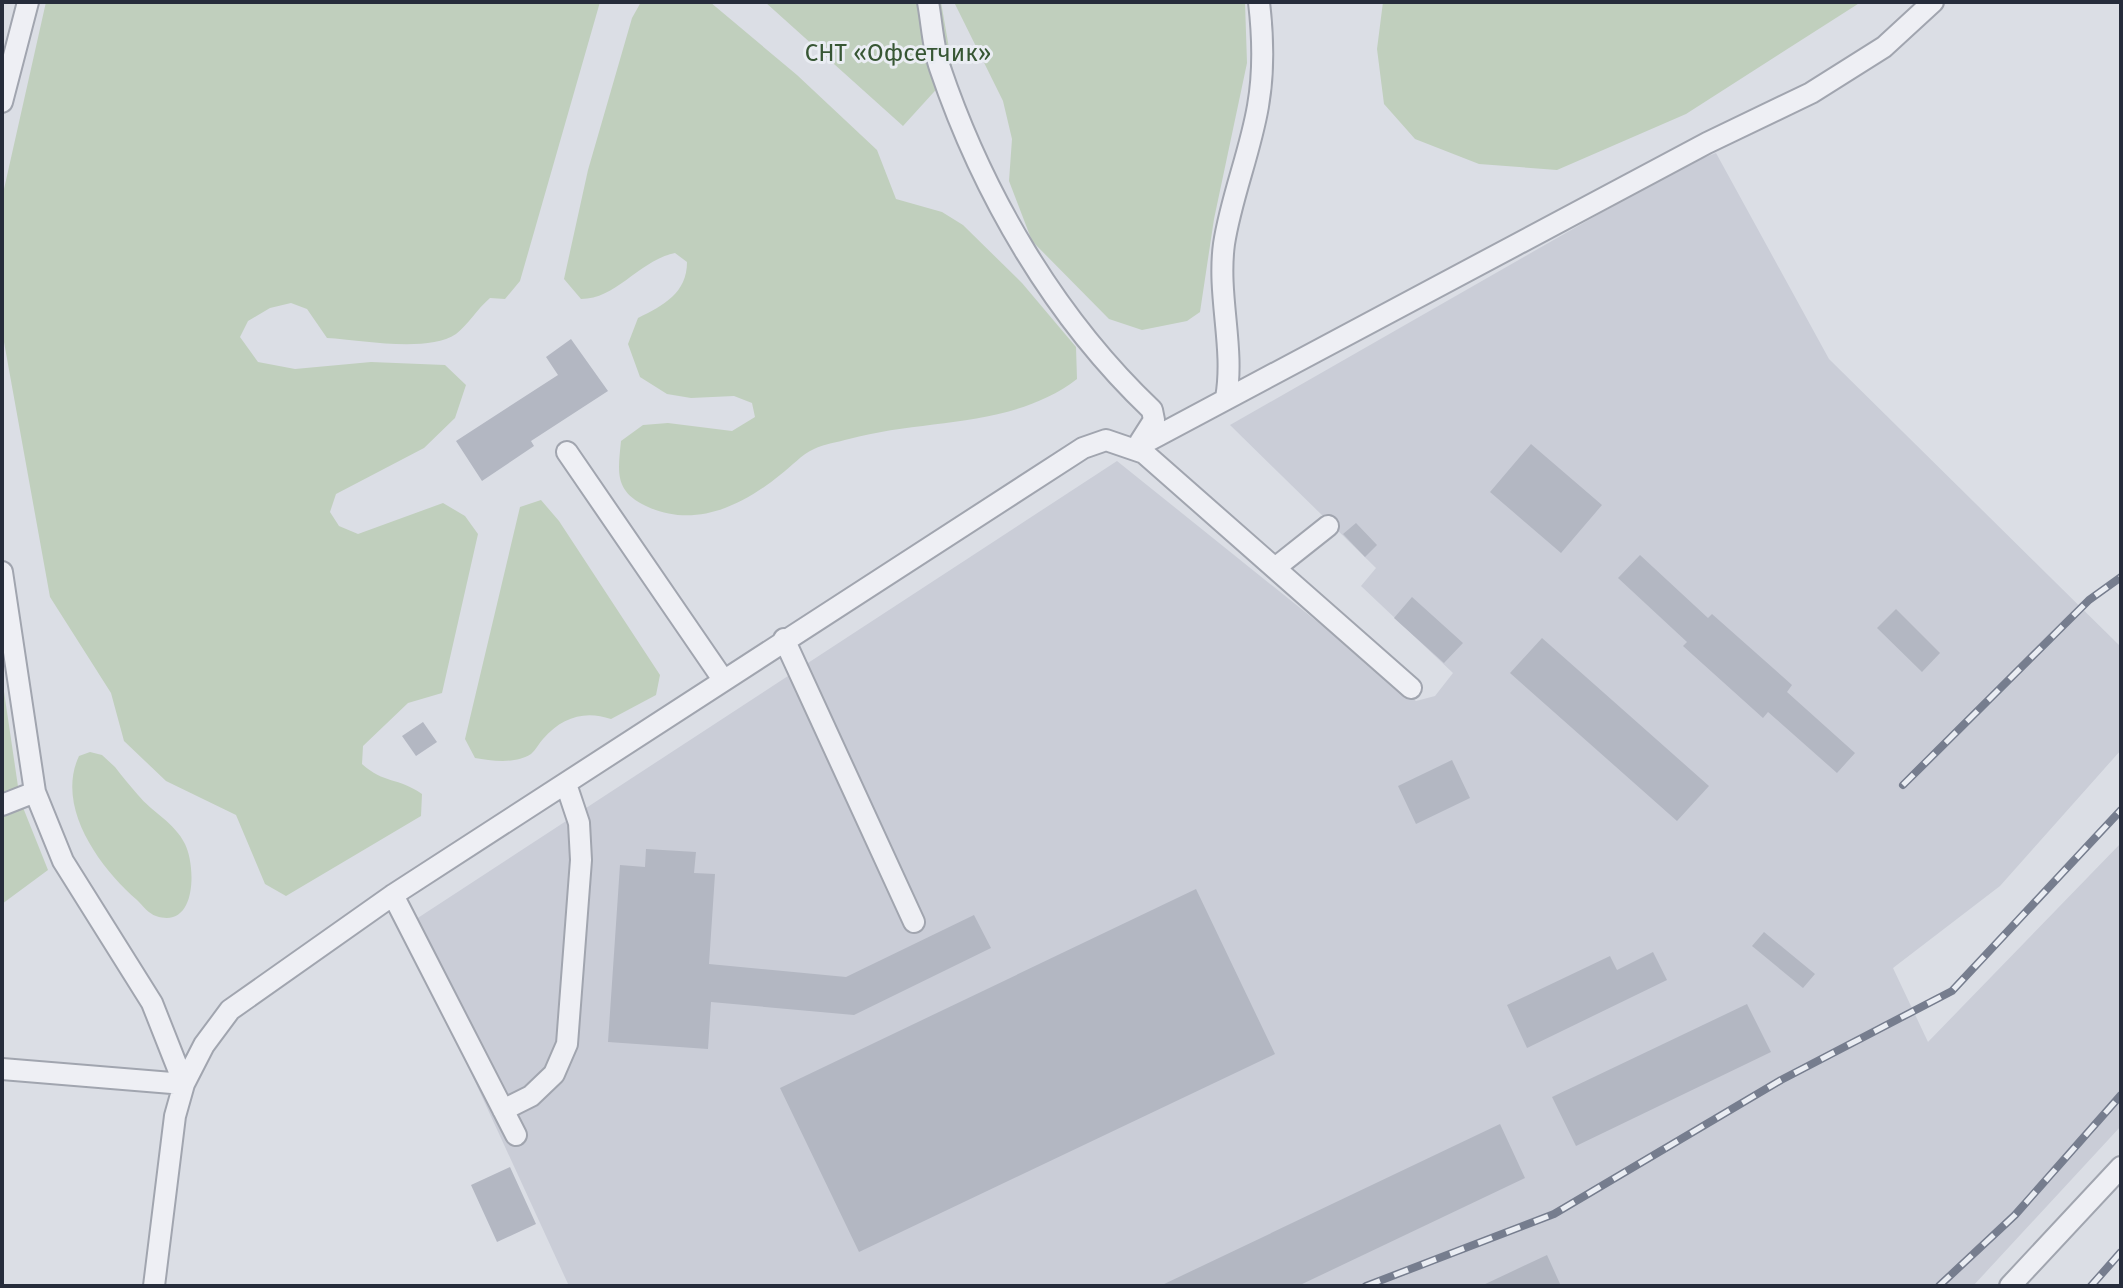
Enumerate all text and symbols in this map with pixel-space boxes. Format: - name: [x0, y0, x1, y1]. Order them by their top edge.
- park label: СНТ «Офсетчик»: [805, 39, 991, 67]

